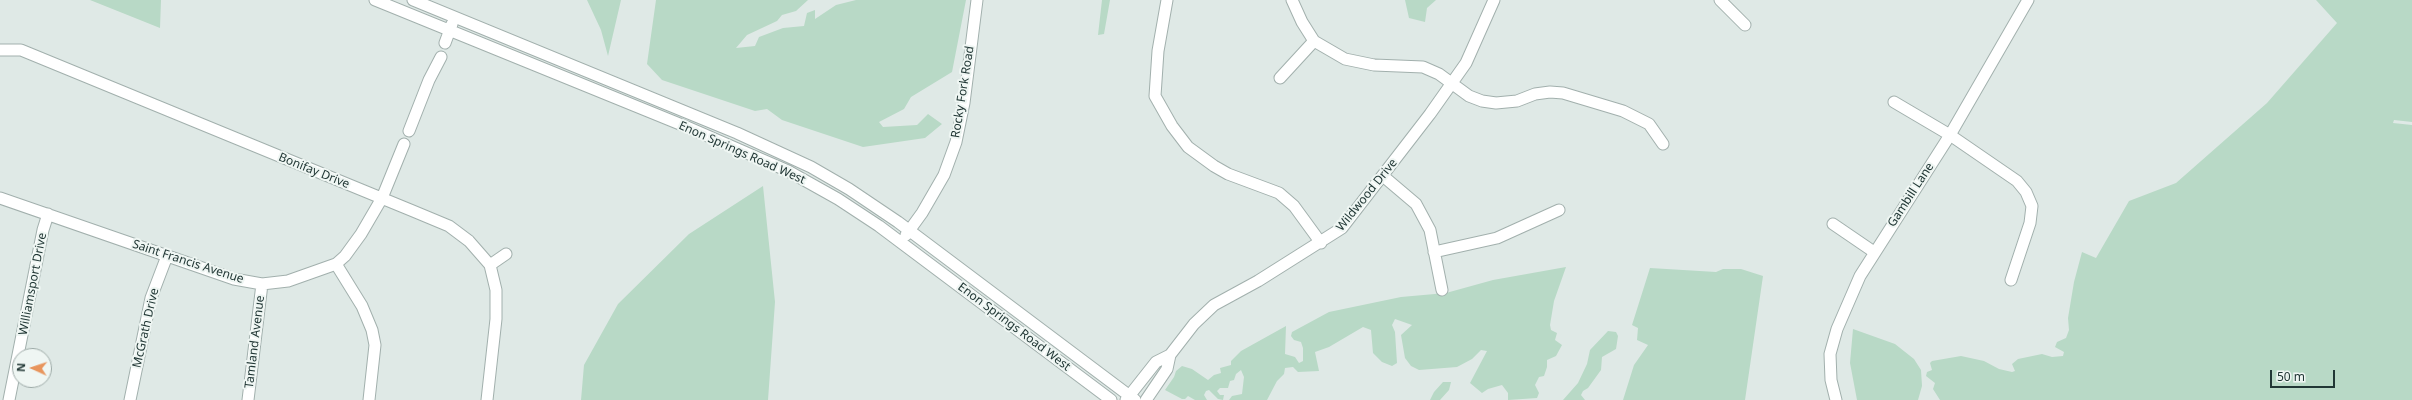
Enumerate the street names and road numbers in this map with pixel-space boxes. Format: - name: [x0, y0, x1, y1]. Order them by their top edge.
- street label: Rocky Fork Road: [949, 45, 977, 139]
- street label: Enon Springs Road West: [676, 119, 808, 187]
- street label: Bonifay Drive: [276, 150, 352, 192]
- street label: Wildwood Drive: [1333, 156, 1401, 234]
- street label: Gambill Lane: [1885, 160, 1937, 230]
- street label: Williamsport Drive: [16, 232, 50, 336]
- street label: Saint Francis Avenue: [131, 237, 245, 287]
- street label: Enon Springs Road West: [955, 280, 1073, 374]
- street label: McGrath Drive: [130, 287, 162, 369]
- street label: Tamland Avenue: [242, 295, 268, 389]

